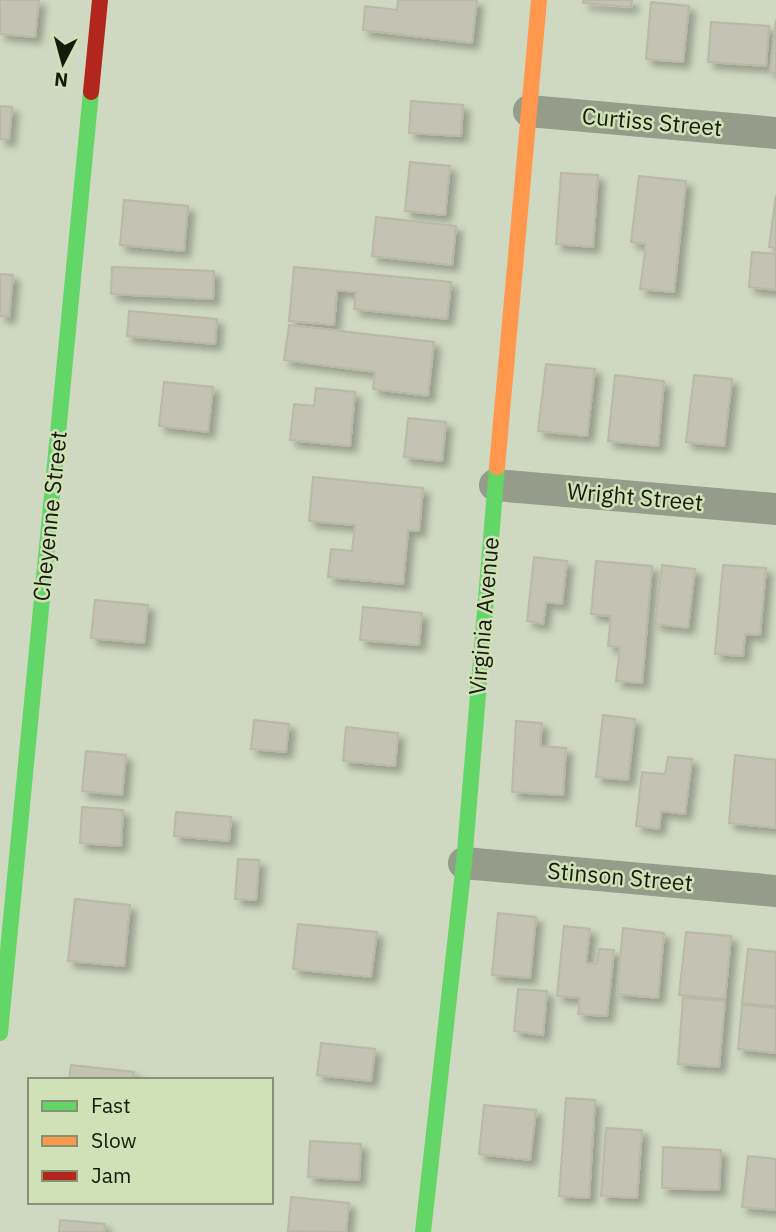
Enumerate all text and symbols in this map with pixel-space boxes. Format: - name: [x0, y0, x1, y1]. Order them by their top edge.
- north arrow: [28, 28, 98, 98]
- text: N: [53, 67, 69, 93]
- street label: Curtiss Street: [581, 100, 723, 142]
- street label: Cheyenne Street: [25, 429, 73, 603]
- street label: Wright Street: [566, 475, 704, 517]
- street label: Virginia Avenue: [461, 535, 505, 696]
- street label: Stinson Street: [546, 855, 694, 897]
- legend: [28, 1078, 273, 1204]
- text: Fast: [91, 1091, 131, 1119]
- text: Slow: [91, 1126, 137, 1154]
- text: Jam: [91, 1161, 131, 1189]

